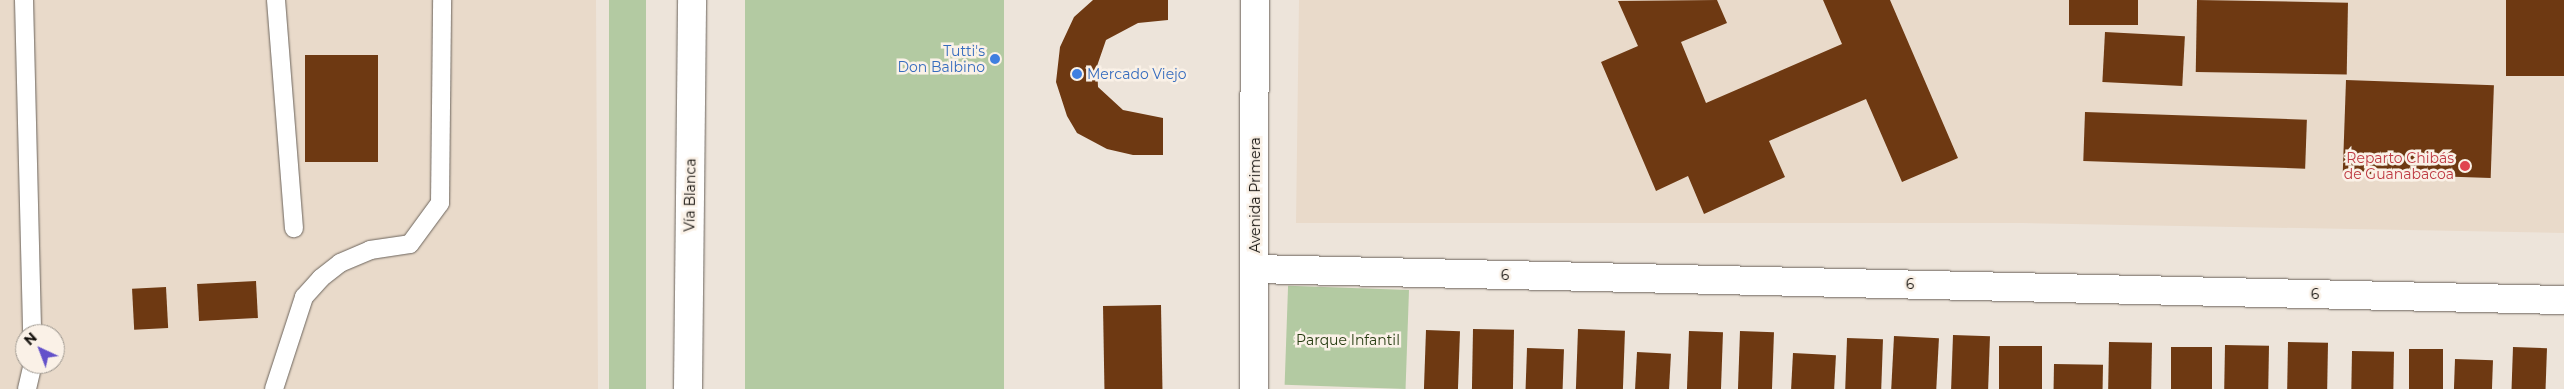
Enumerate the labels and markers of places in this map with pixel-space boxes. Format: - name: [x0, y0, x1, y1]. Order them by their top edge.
- place label: Tutti's Don Balbino: [897, 43, 985, 75]
- marker: Tutti's Don Balbino: [989, 53, 1001, 65]
- place label: Mercado Viejo: [1087, 66, 1187, 82]
- marker: Mercado Viejo: [1071, 68, 1083, 80]
- place label: Reparto Chibás de Guanabacoa: [2344, 150, 2454, 182]
- marker: Reparto Chibás de Guanabacoa: [2458, 159, 2472, 173]

